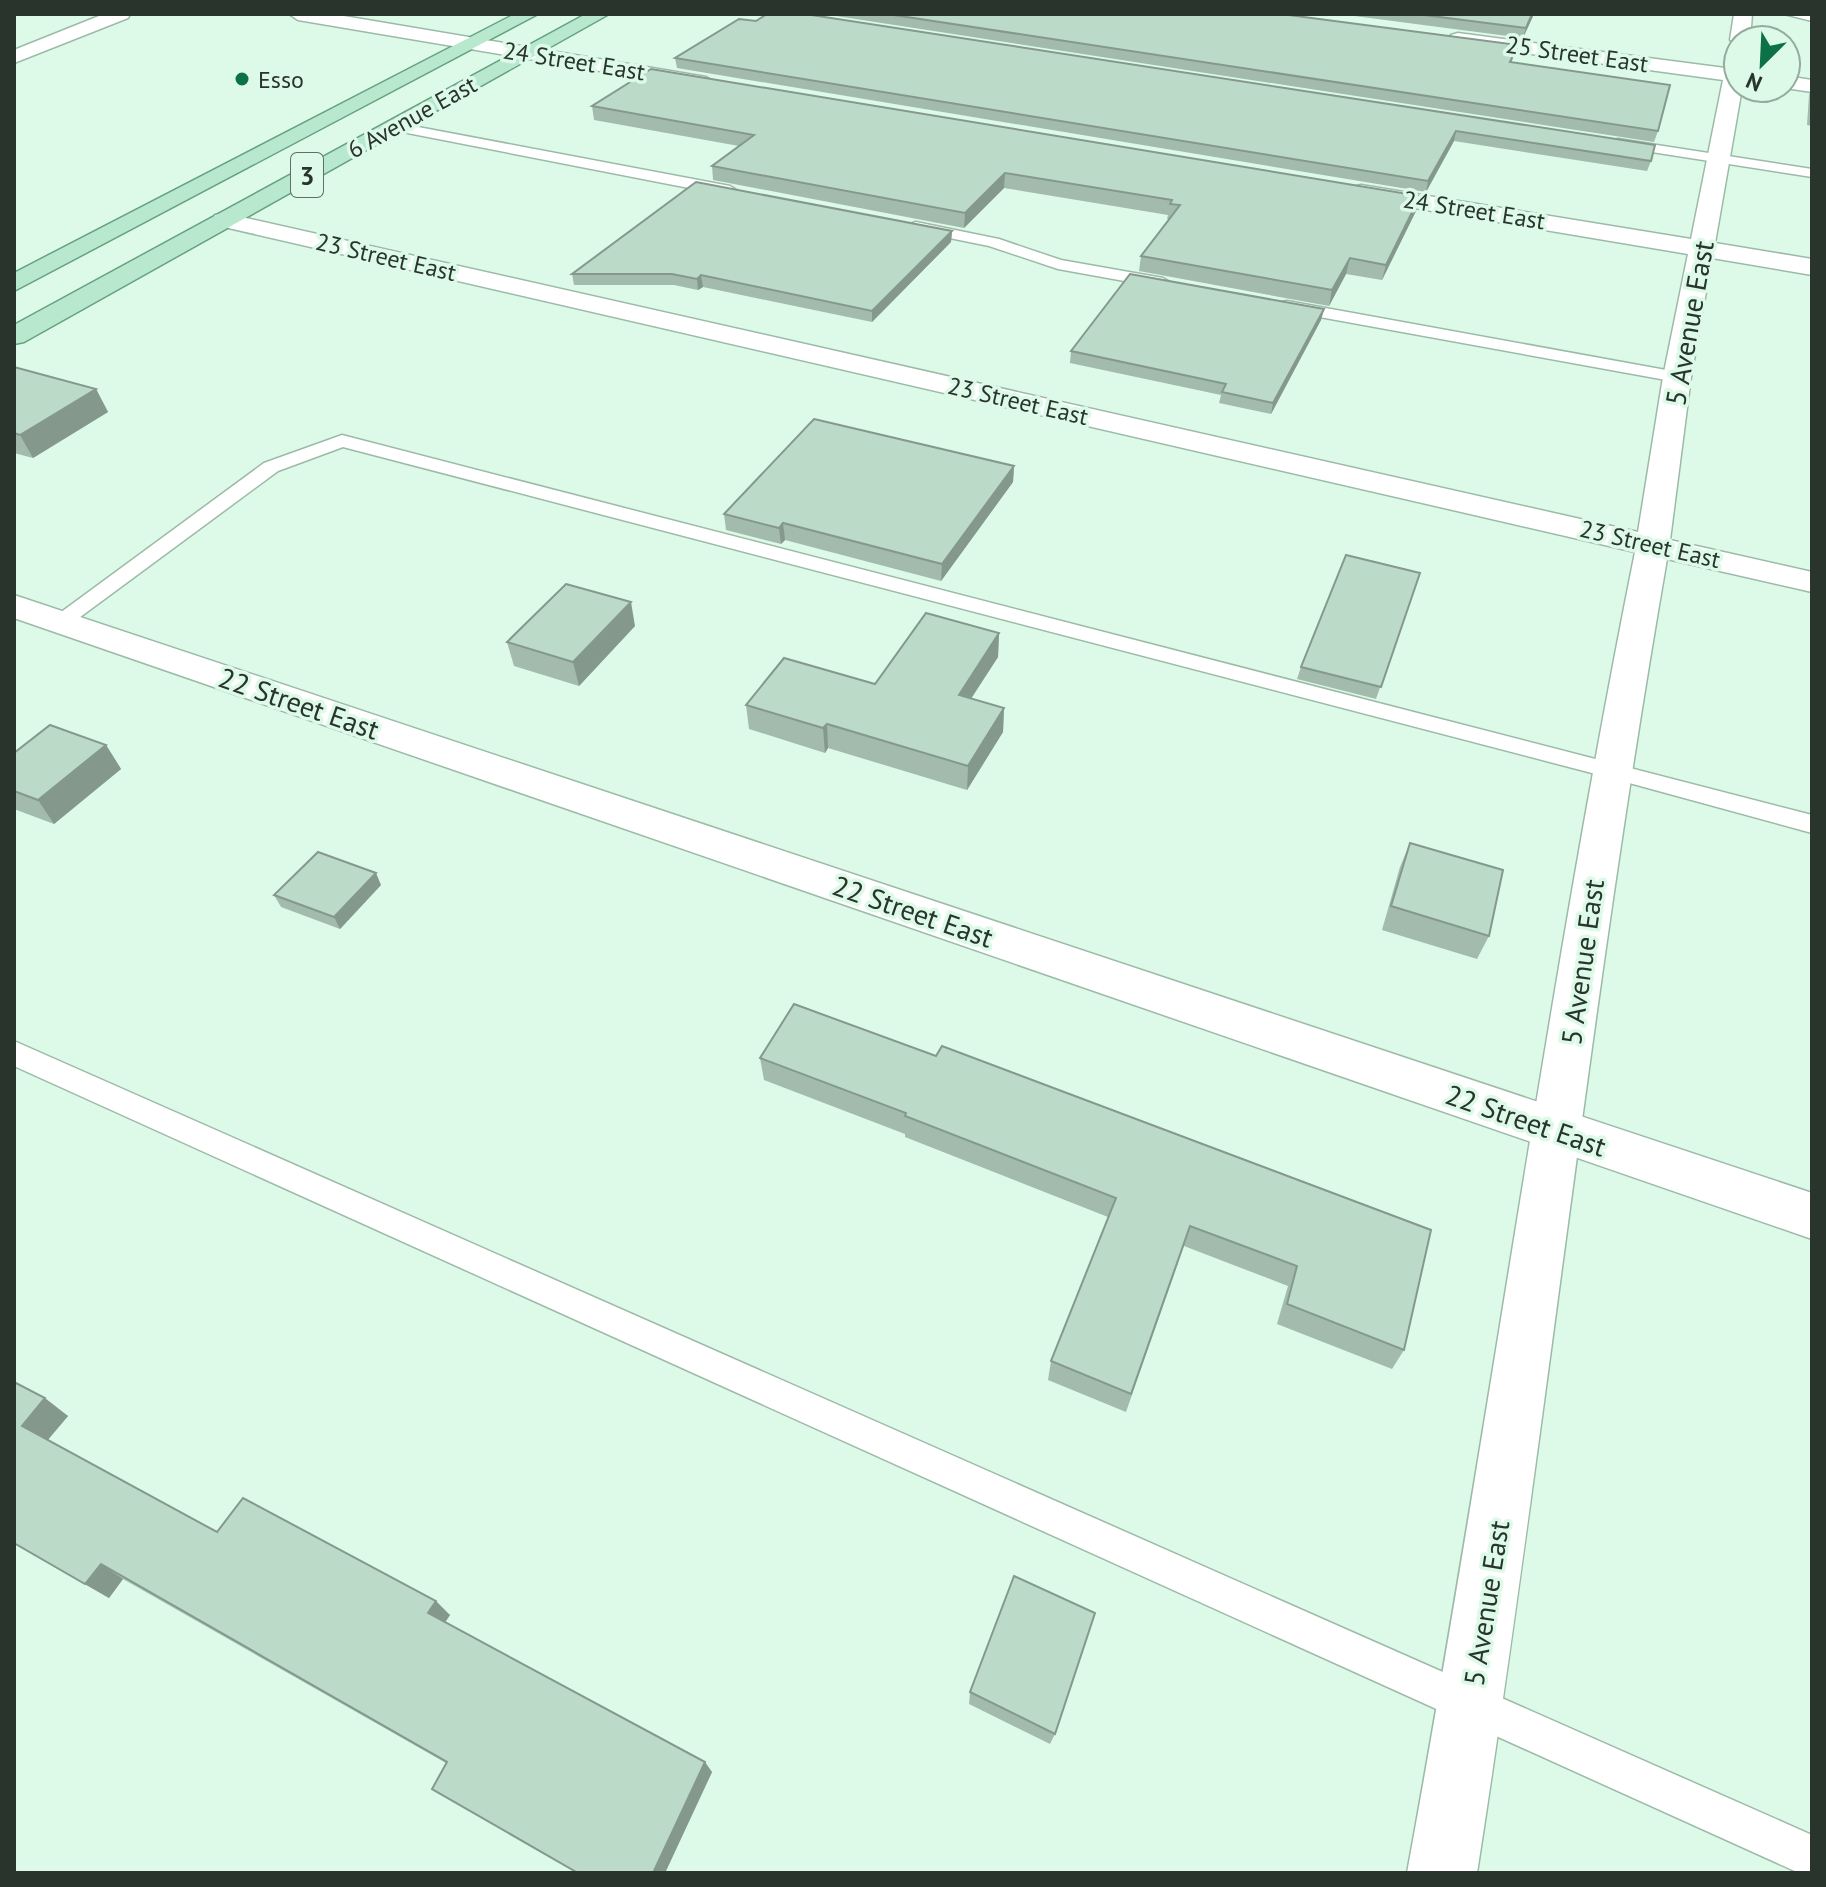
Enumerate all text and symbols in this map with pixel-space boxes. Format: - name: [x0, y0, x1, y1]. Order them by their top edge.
- north arrow: [1722, 24, 1802, 104]
- street label: 25 Street East: [1504, 29, 1650, 79]
- street label: 24 Street East: [501, 34, 647, 88]
- place label: Esso: [258, 64, 304, 95]
- text: N: [1742, 67, 1766, 98]
- street label: 6 Avenue East: [342, 69, 482, 165]
- marker: Esso: [233, 70, 251, 88]
- road number: 3: [291, 153, 323, 197]
- street label: 24 Street East: [1401, 183, 1547, 237]
- street label: 23 Street East: [313, 226, 459, 288]
- street label: 5 Avenue East: [1656, 237, 1722, 408]
- street label: 23 Street East: [945, 370, 1091, 432]
- street label: 23 Street East: [1577, 513, 1723, 575]
- street label: 22 Street East: [214, 658, 385, 748]
- street label: 22 Street East: [828, 866, 999, 956]
- street label: 5 Avenue East: [1552, 876, 1612, 1047]
- street label: 22 Street East: [1441, 1075, 1612, 1165]
- street label: 5 Avenue East: [1455, 1517, 1517, 1688]

